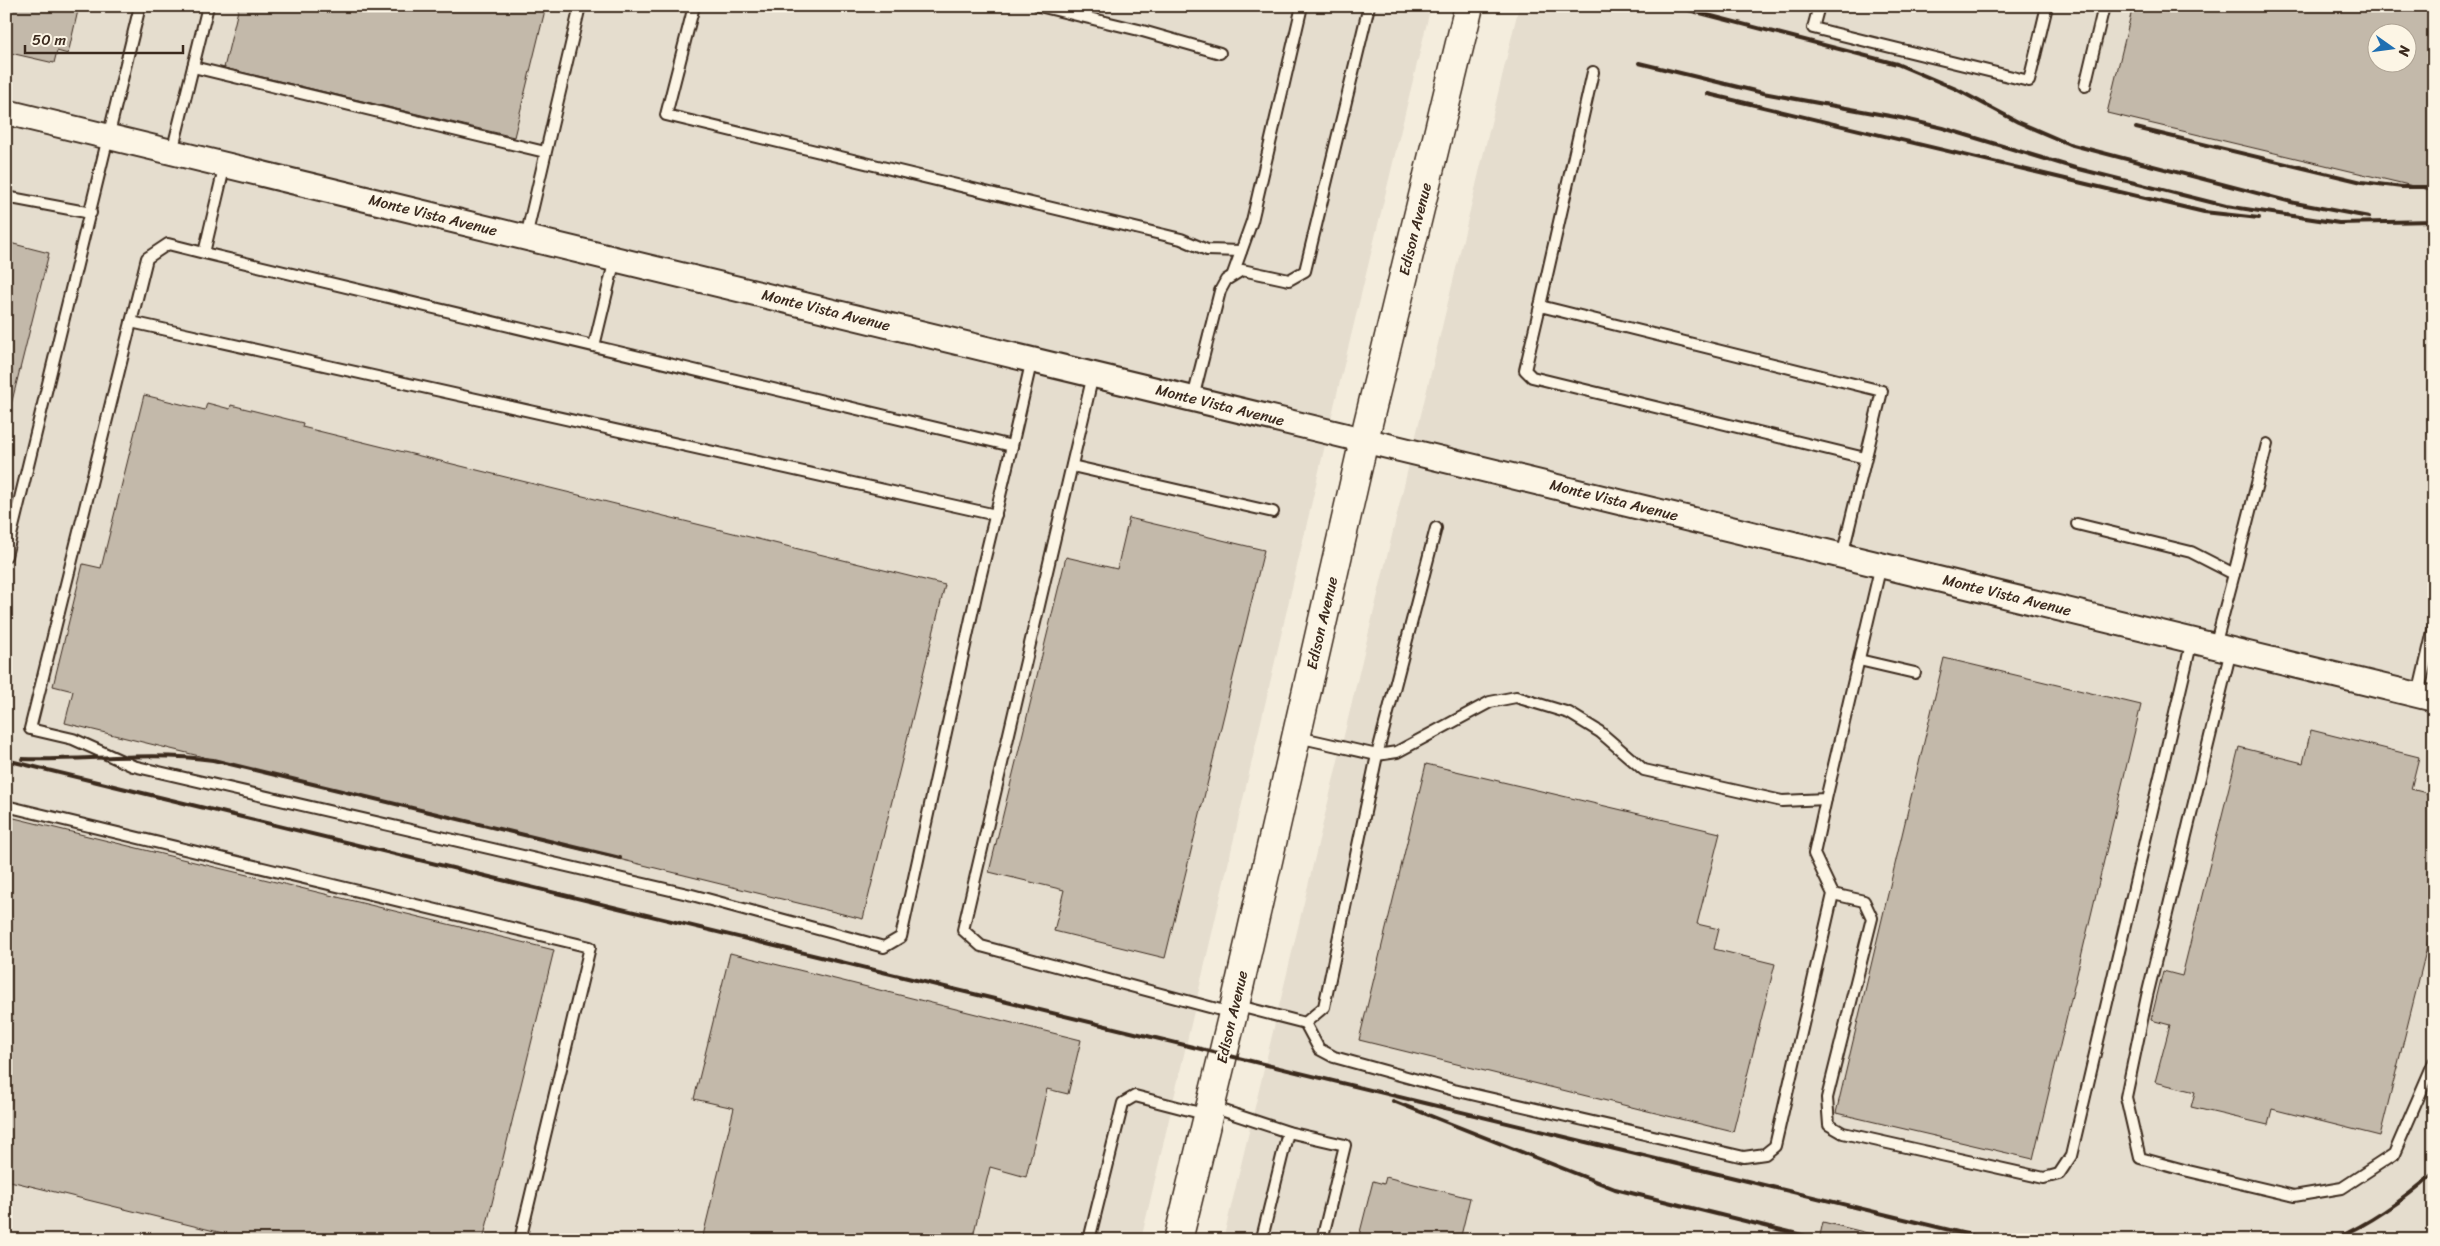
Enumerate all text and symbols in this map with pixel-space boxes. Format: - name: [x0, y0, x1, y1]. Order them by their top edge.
- scale bar: [25, 22, 182, 54]
- north arrow: [2368, 22, 2418, 72]
- text: 50 m: [32, 27, 67, 53]
- text: N: [2391, 42, 2418, 59]
- street label: Edison Avenue: [1391, 180, 1439, 278]
- street label: Monte Vista Avenue: [366, 186, 500, 244]
- street label: Monte Vista Avenue: [759, 281, 893, 339]
- street label: Monte Vista Avenue: [1153, 376, 1287, 434]
- street label: Monte Vista Avenue: [1547, 471, 1681, 529]
- street label: Monte Vista Avenue: [1940, 566, 2074, 624]
- street label: Edison Avenue: [1299, 574, 1345, 672]
- street label: Edison Avenue: [1209, 968, 1255, 1066]

